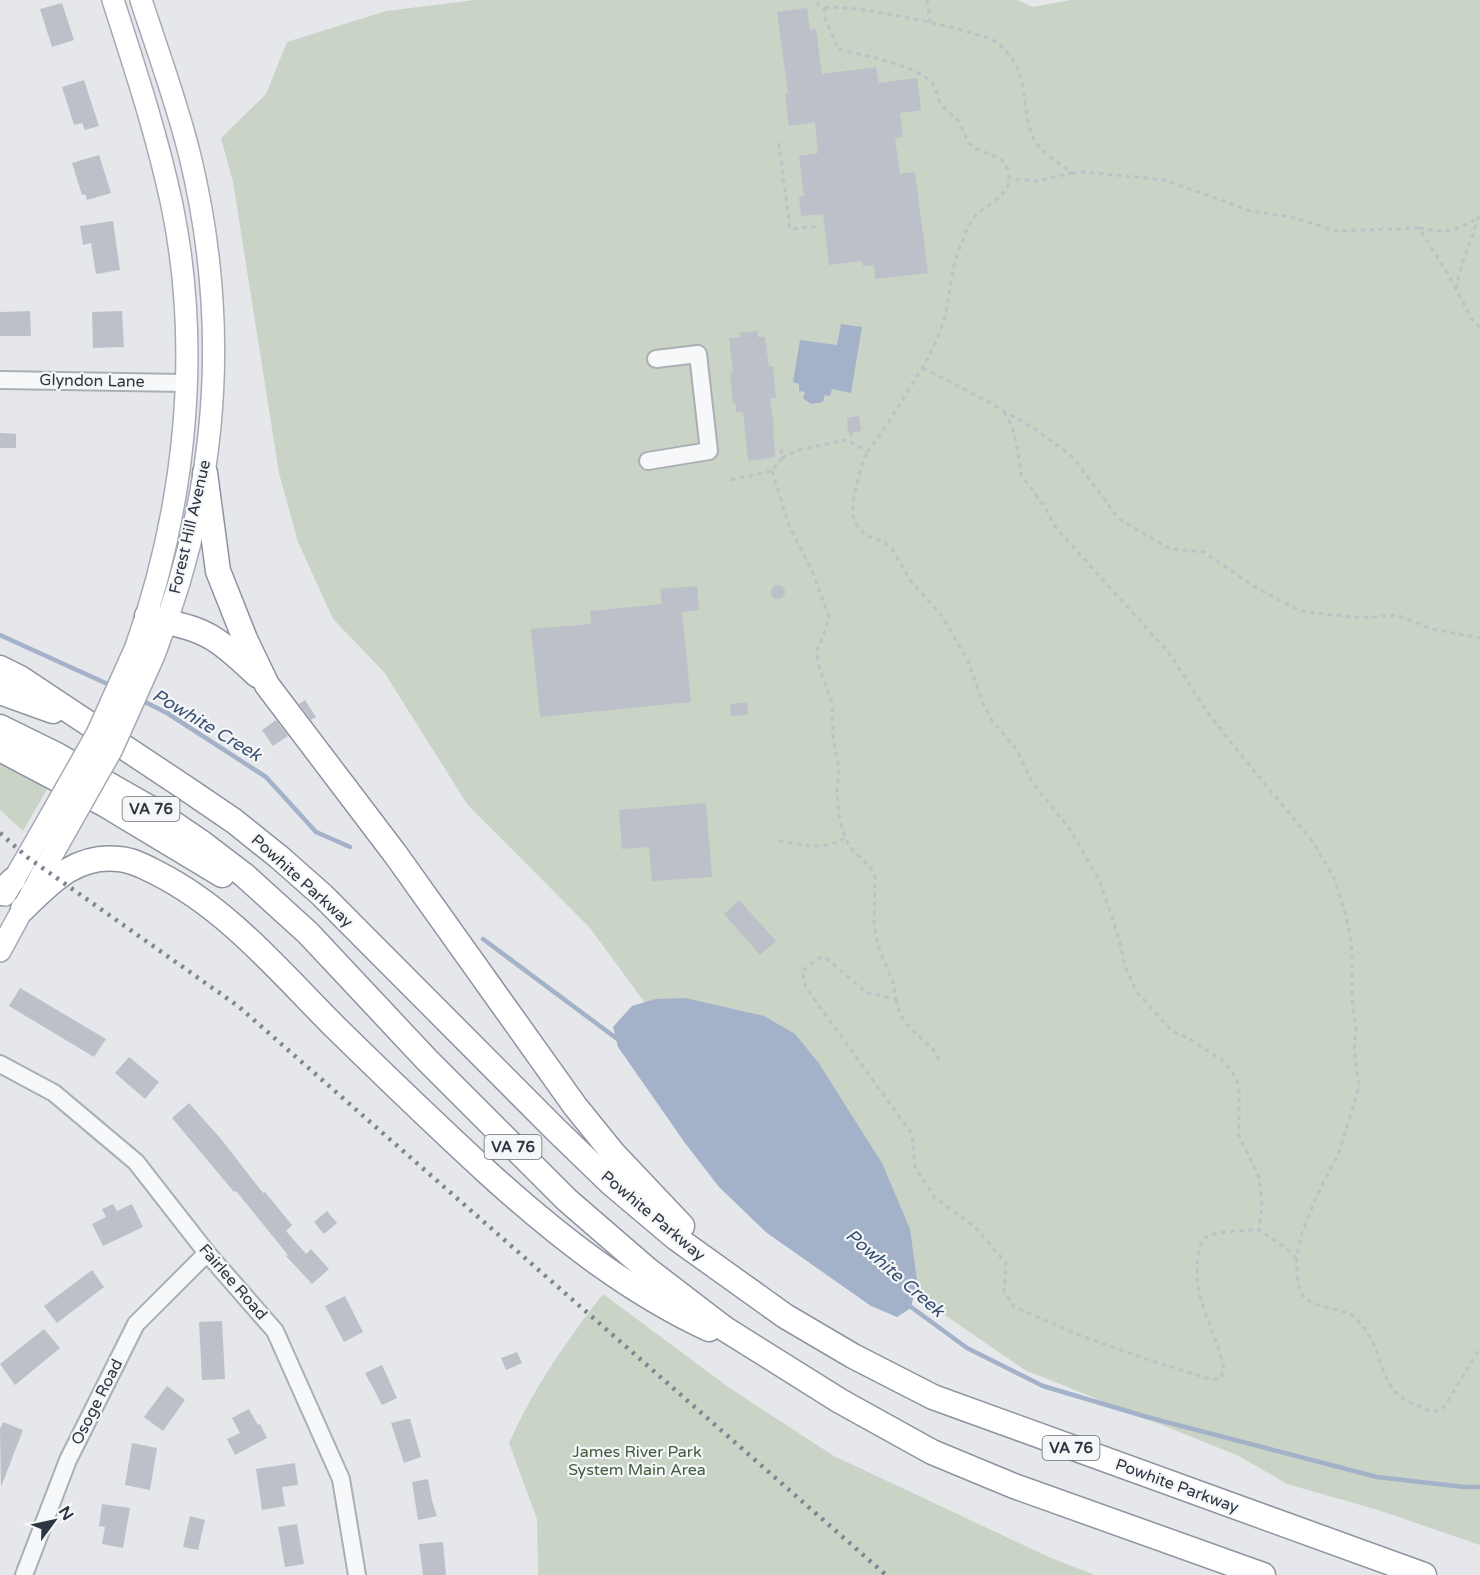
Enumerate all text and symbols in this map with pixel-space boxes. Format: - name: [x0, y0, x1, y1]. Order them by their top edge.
- street label: Glyndon Lane: [39, 370, 145, 392]
- street label: Forest Hill Avenue: [165, 458, 215, 596]
- water label: Powhite Creek: [149, 684, 266, 767]
- road number: VA 76: [122, 797, 180, 821]
- street label: Powhite Parkway: [247, 830, 357, 932]
- road number: VA 76: [484, 1135, 542, 1159]
- street label: Powhite Parkway: [597, 1167, 710, 1266]
- water label: Powhite Creek: [841, 1224, 950, 1322]
- street label: Fairlee Road: [195, 1240, 271, 1324]
- street label: Osoge Road: [67, 1356, 127, 1448]
- road number: VA 76: [1042, 1436, 1100, 1460]
- park label: James River Park System Main Area: [568, 1442, 706, 1480]
- street label: Powhite Parkway: [1113, 1454, 1242, 1518]
- north arrow: [24, 1491, 84, 1551]
- text: N: [54, 1503, 78, 1524]

